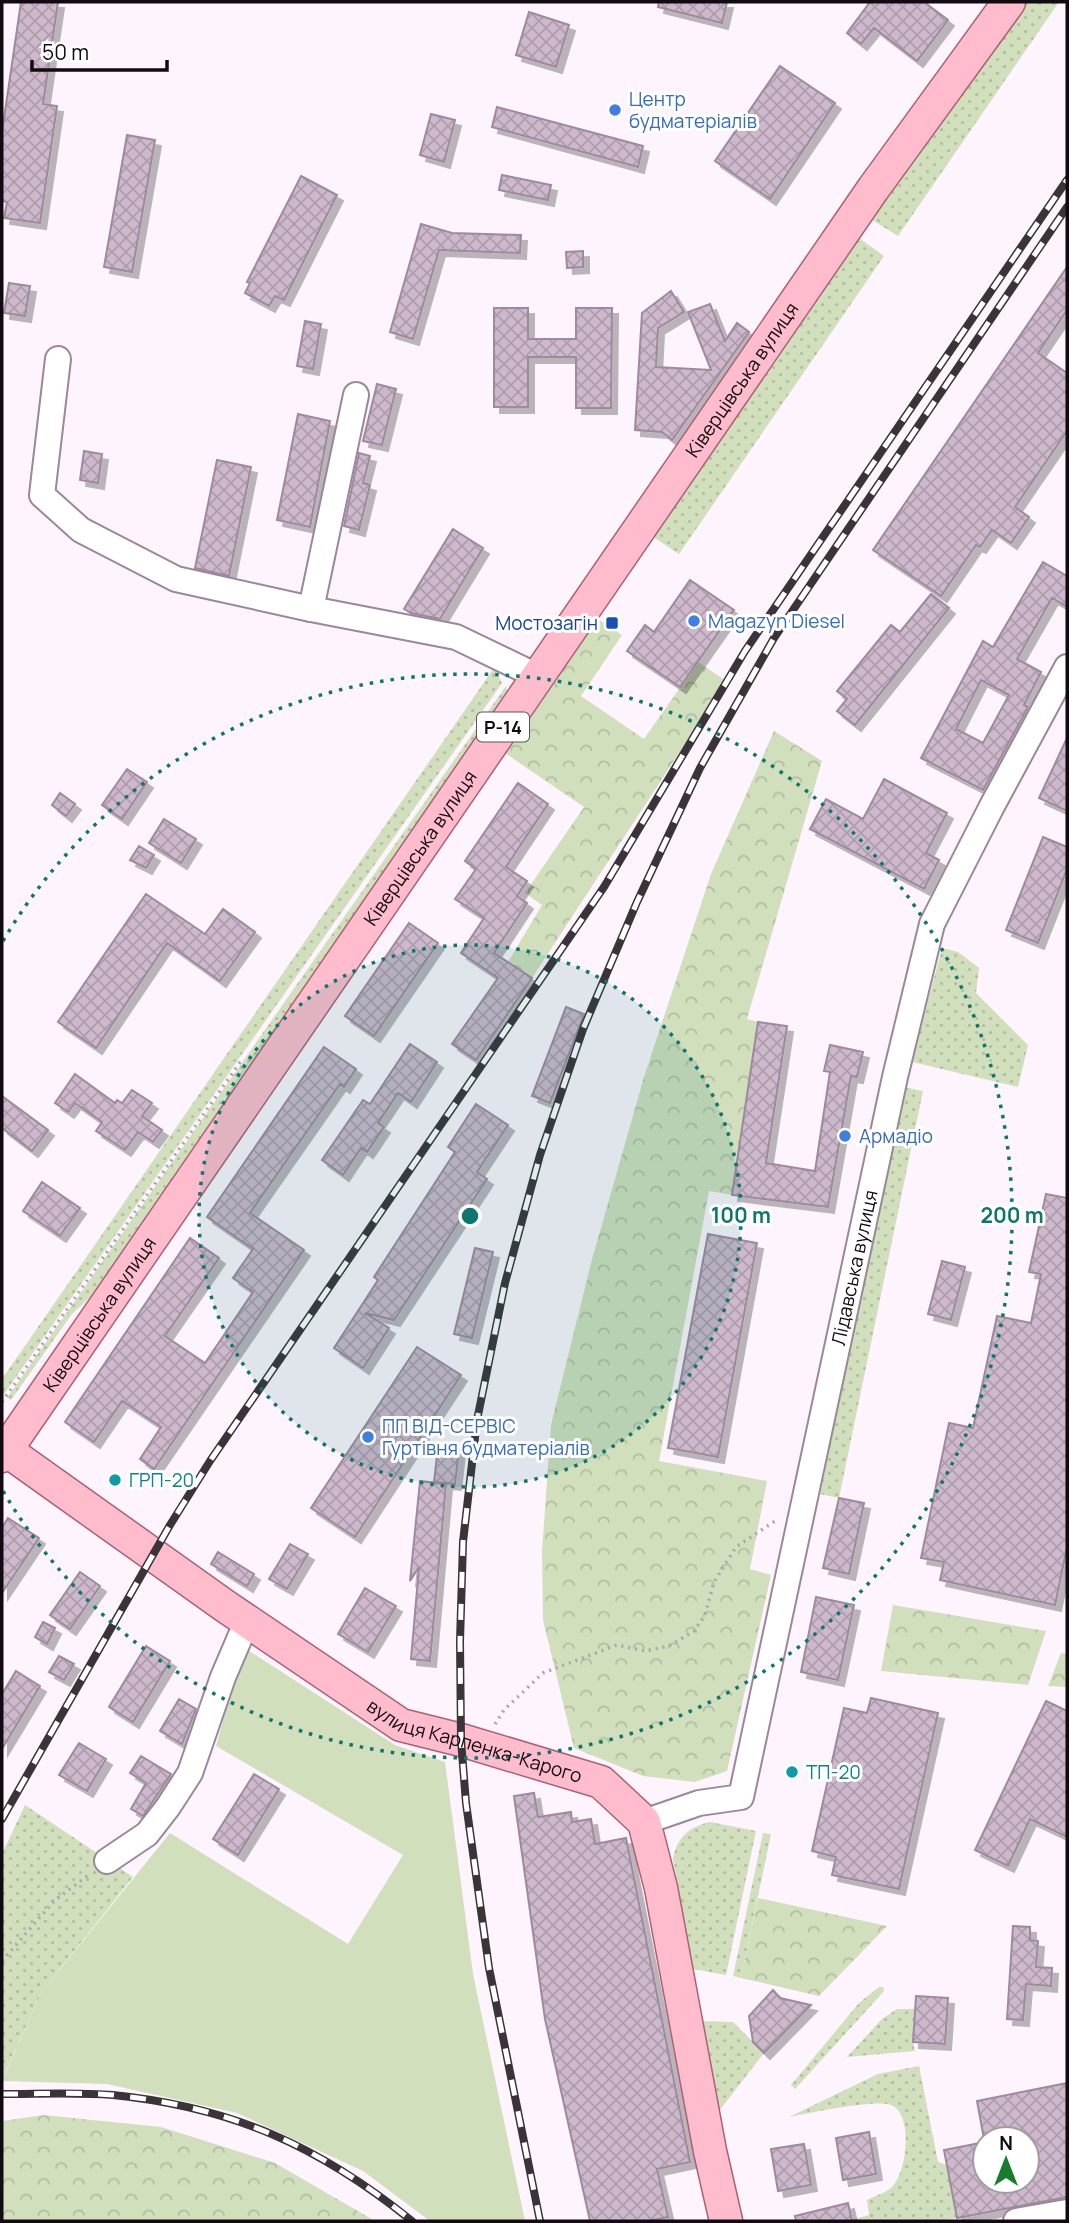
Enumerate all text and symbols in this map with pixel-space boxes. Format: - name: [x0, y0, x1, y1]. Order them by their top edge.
- scale bar: [32, 28, 166, 72]
- text: 50 m: [42, 38, 89, 66]
- place label: Центр будматеріалів: [629, 86, 757, 134]
- marker: Центр будматеріалів: [607, 102, 623, 118]
- street label: Ківерцівська вулиця: [679, 297, 804, 463]
- place label: Magazyn Diesel: [708, 608, 845, 634]
- place label: Мостозагін: [495, 610, 598, 636]
- marker: Magazyn Diesel: [686, 613, 702, 629]
- marker: Мостозагін: [604, 615, 620, 631]
- road number: Р-14: [477, 712, 529, 742]
- street label: Ківерцівська вулиця: [358, 765, 483, 931]
- place label: Армадіо: [859, 1123, 933, 1149]
- marker: Армадіо: [837, 1128, 853, 1144]
- street label: Лідавська вулиця: [825, 1188, 883, 1348]
- text: 100 m: [711, 1201, 771, 1229]
- text: 200 m: [980, 1201, 1044, 1229]
- centre of rings: [458, 1204, 482, 1228]
- street label: Ківерцівська вулиця: [37, 1232, 162, 1397]
- place label: ПП ВІД-СЕРВІС Гуртівня будматеріалів: [382, 1413, 590, 1461]
- marker: ПП ВІД-СЕРВІС Гуртівня будматеріалів: [360, 1429, 376, 1445]
- place label: ГРП-20: [129, 1467, 194, 1493]
- marker: ГРП-20: [107, 1472, 123, 1488]
- street label: вулиця Карпенка-Карого: [362, 1693, 585, 1789]
- place label: ТП-20: [806, 1759, 861, 1785]
- marker: ТП-20: [784, 1764, 800, 1780]
- north arrow: [971, 2125, 1041, 2195]
- text: N: [999, 2130, 1013, 2156]

